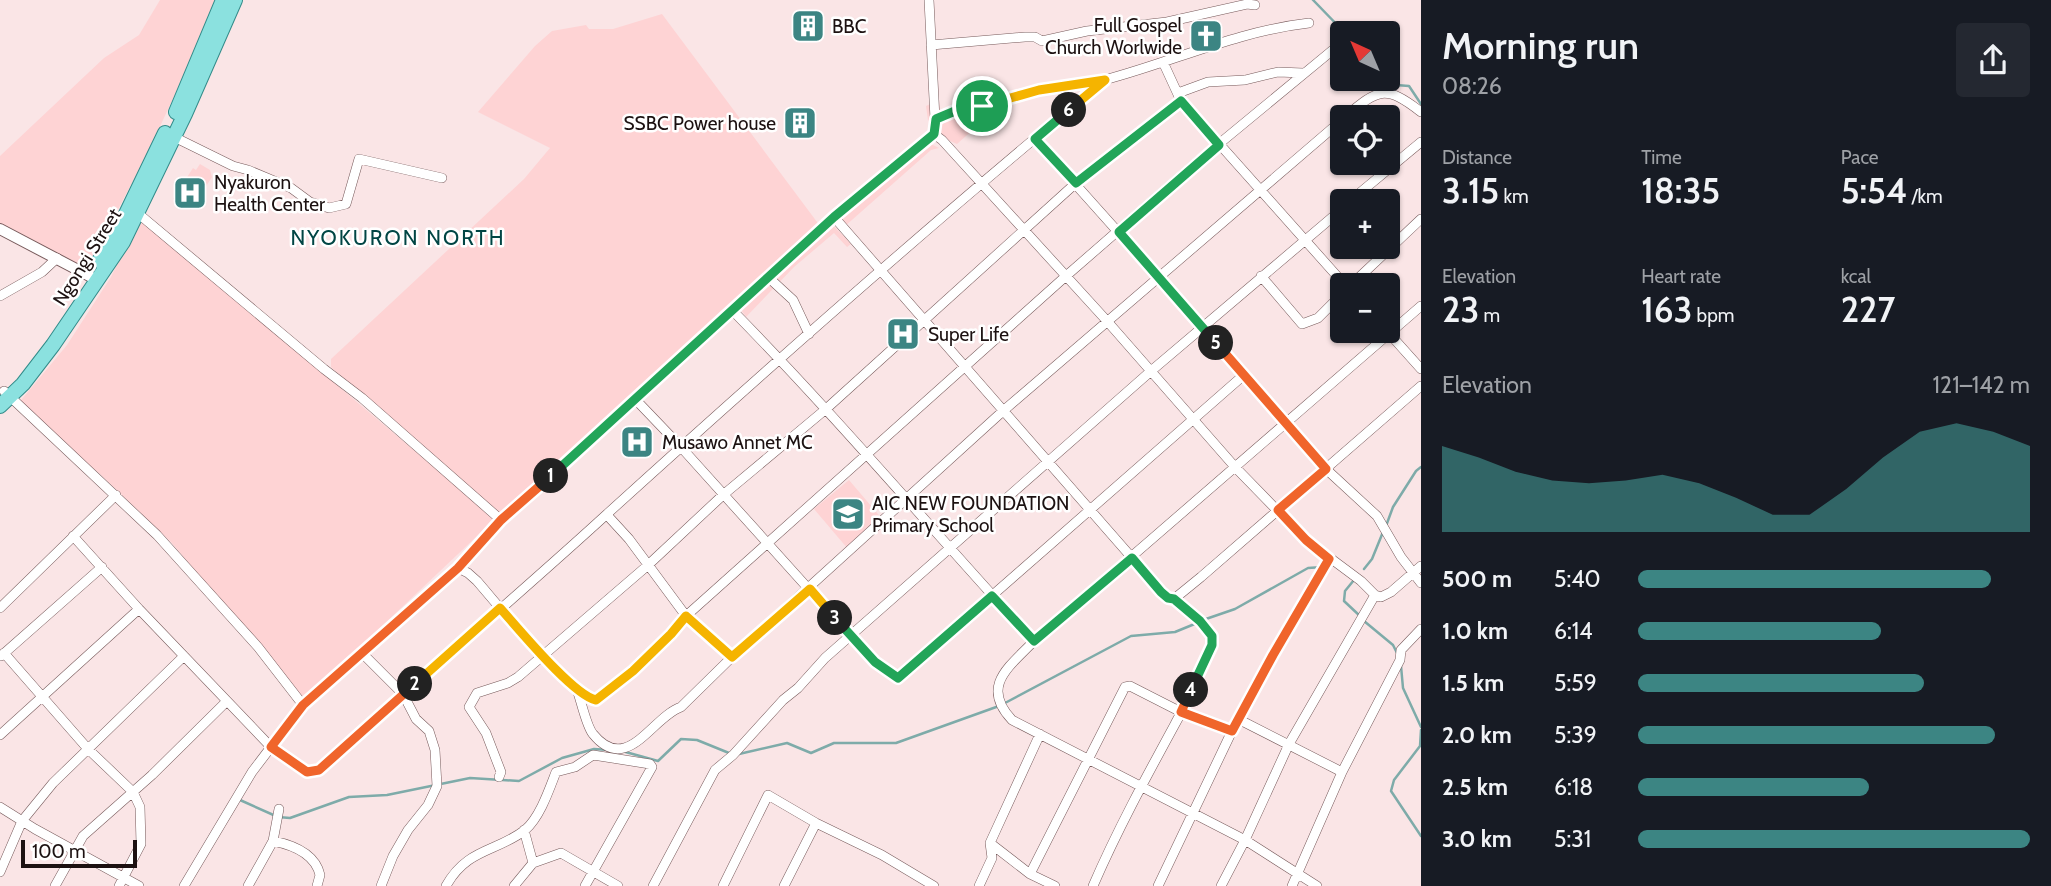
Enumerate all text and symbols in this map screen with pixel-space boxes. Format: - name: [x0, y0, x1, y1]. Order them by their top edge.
- building icon: BBC: [789, 7, 827, 45]
- place label: Full Gospel Church Worlwide: [1045, 14, 1183, 59]
- place label: BBC: [832, 15, 867, 38]
- church icon: Full Gospel Church Worlwide: [1187, 17, 1225, 55]
- north arrow: [1330, 21, 1400, 91]
- map controls: [1330, 21, 1400, 343]
- text: Morning run: [1442, 22, 1639, 69]
- button: share: [1956, 23, 2030, 97]
- text: 08:26: [1442, 72, 1502, 100]
- pin: [952, 76, 1012, 136]
- icon: arrive: [963, 87, 1001, 125]
- pin: 6: [1052, 92, 1086, 128]
- text: 6: [1063, 98, 1074, 121]
- building icon: SSBC Power house: [781, 104, 819, 142]
- button: locate: [1330, 105, 1400, 175]
- place label: SSBC Power house: [624, 112, 776, 135]
- text: Distance: [1442, 146, 1512, 169]
- text: Time: [1641, 146, 1682, 169]
- text: Pace: [1841, 146, 1879, 169]
- text: 3.15: [1442, 169, 1499, 212]
- text: 18:35: [1641, 169, 1720, 212]
- text: 5:54: [1841, 169, 1907, 212]
- place label: Nyakuron Health Center: [214, 171, 325, 216]
- hospital icon: Nyakuron Health Center: [171, 174, 209, 212]
- text: km: [1499, 185, 1529, 208]
- text: /km: [1907, 185, 1943, 208]
- button: +: [1330, 189, 1400, 259]
- street label: Ngongi Street: [48, 204, 126, 310]
- district label: NYOKURON NORTH: [290, 225, 506, 250]
- text: Elevation: [1442, 265, 1516, 288]
- text: Heart rate: [1641, 265, 1721, 288]
- text: kcal: [1841, 265, 1871, 288]
- button: −: [1330, 273, 1400, 343]
- text: 23: [1442, 288, 1479, 331]
- text: 163: [1641, 288, 1692, 331]
- text: 227: [1841, 288, 1895, 331]
- text: m: [1479, 304, 1500, 327]
- text: bpm: [1692, 304, 1734, 327]
- hospital icon: Super Life: [884, 315, 922, 353]
- place label: Super Life: [928, 323, 1009, 346]
- pin: 5: [1198, 326, 1234, 360]
- text: 5: [1210, 331, 1221, 354]
- text: Elevation: [1442, 371, 1532, 399]
- text: 121–142 m: [1933, 371, 2030, 399]
- hospital icon: Musawo Annet MC: [618, 423, 656, 461]
- place label: Musawo Annet MC: [662, 431, 813, 454]
- pin: 1: [534, 458, 568, 494]
- text: 1: [547, 464, 554, 487]
- place label: AIC NEW FOUNDATION Primary School: [872, 492, 1069, 537]
- school or university icon: AIC NEW FOUNDATION Primary School: [829, 495, 867, 533]
- text: 500 m: [1442, 565, 1512, 593]
- text: 5:40: [1554, 565, 1601, 593]
- pin: 3: [818, 600, 852, 636]
- text: 3: [829, 606, 840, 629]
- text: 1.0 km: [1442, 617, 1508, 645]
- text: 6:14: [1554, 617, 1593, 645]
- pin: 2: [398, 666, 432, 702]
- text: 1.5 km: [1442, 669, 1504, 697]
- text: 5:59: [1554, 669, 1597, 697]
- text: 2: [409, 672, 420, 695]
- pin: 4: [1174, 672, 1208, 708]
- text: 4: [1185, 678, 1196, 701]
- text: 2.0 km: [1442, 721, 1512, 749]
- text: 5:39: [1554, 721, 1597, 749]
- text: 2.5 km: [1442, 773, 1508, 801]
- text: 6:18: [1554, 773, 1593, 801]
- text: 3.0 km: [1442, 825, 1512, 853]
- text: 5:31: [1554, 825, 1591, 853]
- scale bar: [21, 837, 136, 869]
- text: 100 m: [32, 840, 86, 863]

